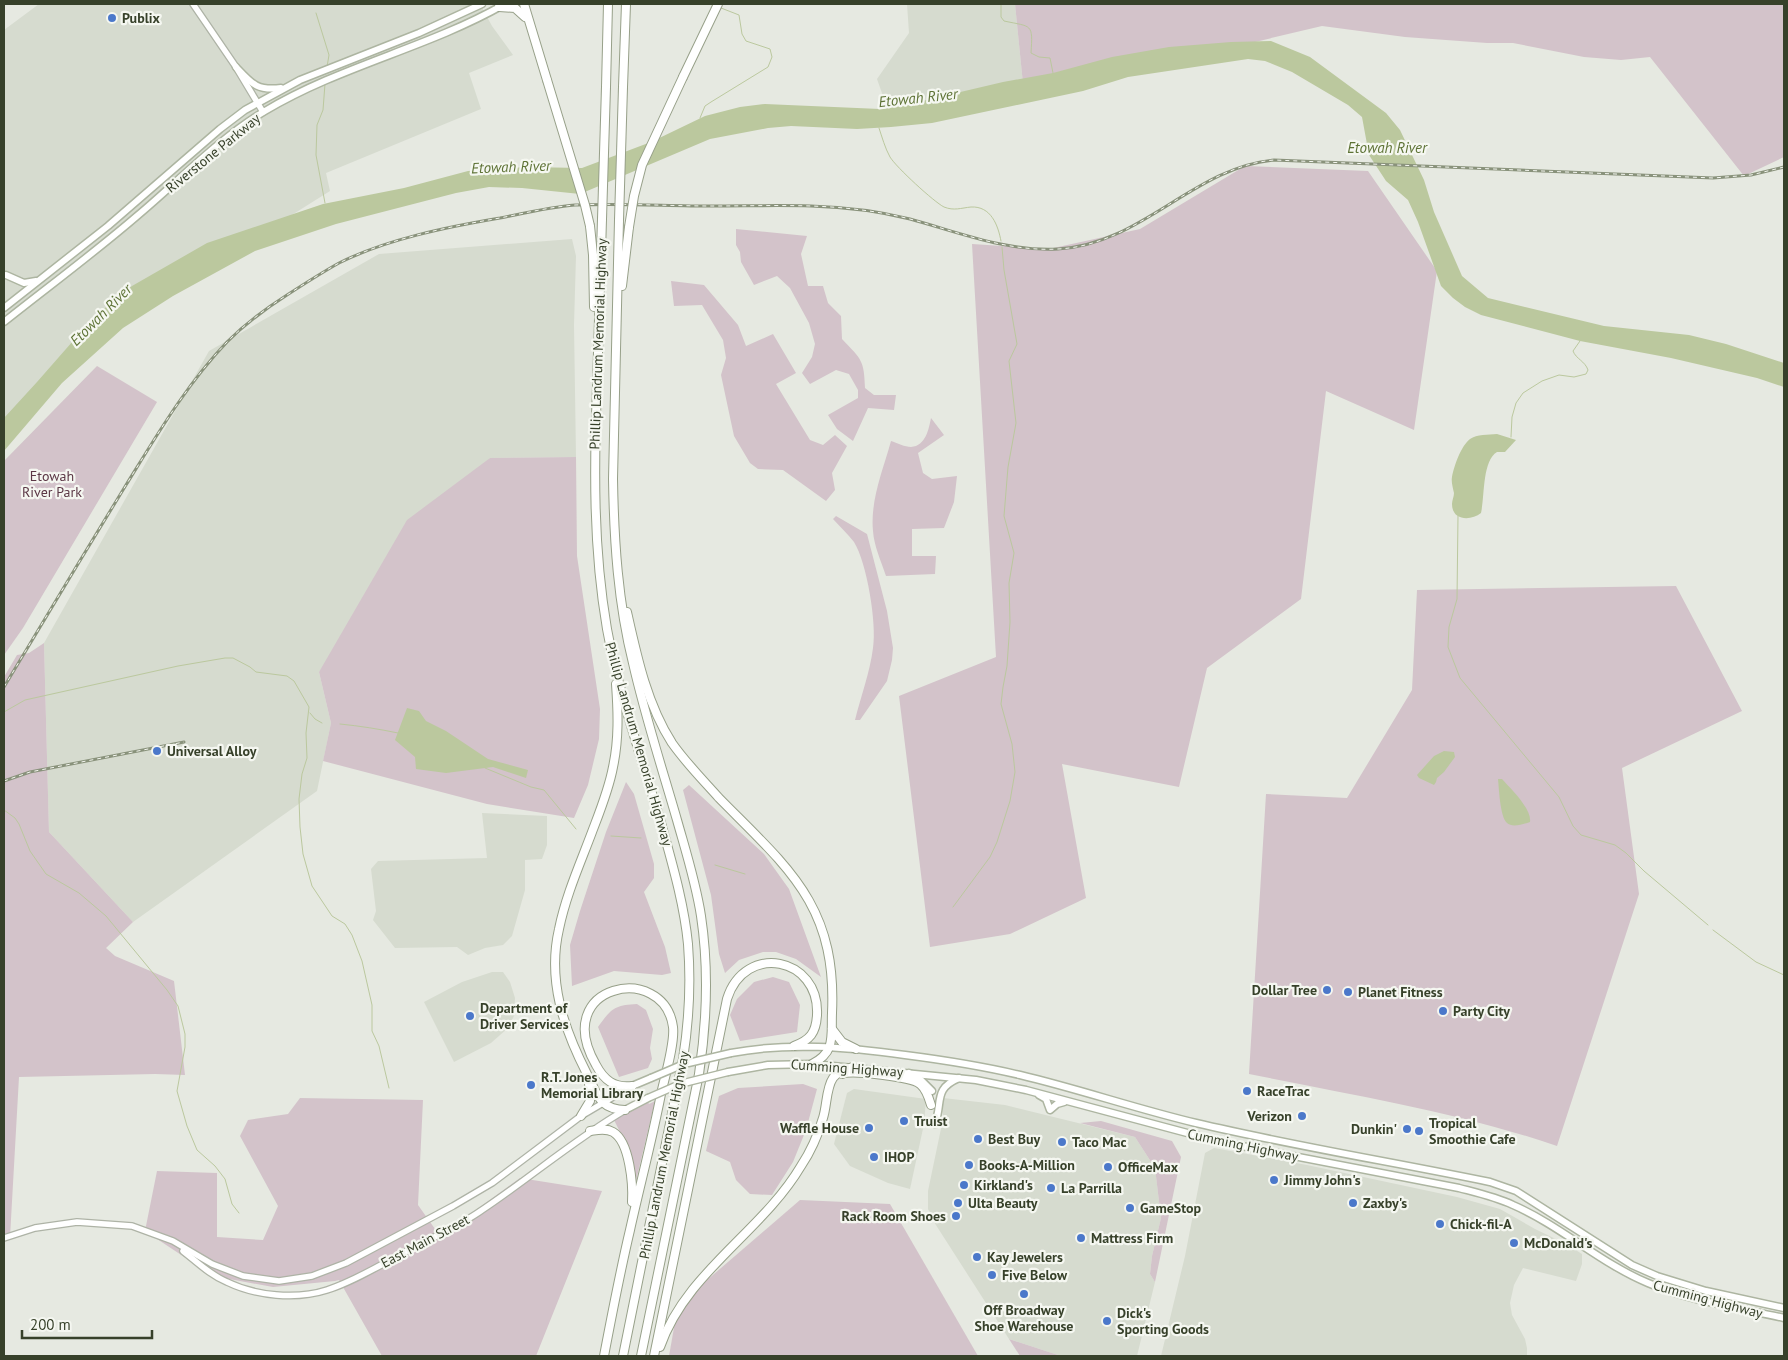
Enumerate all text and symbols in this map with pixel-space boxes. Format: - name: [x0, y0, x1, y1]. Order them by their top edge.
- place label: Publix: [122, 9, 161, 27]
- marker: Publix: [106, 12, 118, 24]
- water label: Etowah River: [877, 84, 960, 111]
- street label: Riverstone Parkway: [162, 109, 264, 197]
- water label: Etowah River: [1347, 138, 1428, 157]
- water label: Etowah River: [471, 156, 552, 177]
- street label: Phillip Landrum Memorial Highway: [585, 238, 611, 450]
- water label: Etowah River: [66, 279, 136, 350]
- park label: Etowah River Park: [22, 467, 82, 501]
- street label: Phillip Landrum Memorial Highway: [601, 640, 677, 849]
- place label: Universal Alloy: [167, 742, 257, 760]
- marker: Universal Alloy: [151, 745, 163, 757]
- place label: Dollar Tree: [1252, 981, 1317, 999]
- place label: Planet Fitness: [1358, 983, 1443, 1001]
- marker: Dollar Tree: [1321, 984, 1333, 996]
- marker: Planet Fitness: [1342, 986, 1354, 998]
- place label: Department of Driver Services: [480, 999, 569, 1033]
- place label: Party City: [1453, 1002, 1510, 1020]
- marker: Party City: [1437, 1005, 1449, 1017]
- marker: Department of Driver Services: [464, 1010, 476, 1022]
- street label: Phillip Landrum Memorial Highway: [635, 1049, 693, 1260]
- street label: Cumming Highway: [790, 1055, 904, 1081]
- place label: R.T. Jones Memorial Library: [541, 1068, 644, 1102]
- marker: R.T. Jones Memorial Library: [525, 1079, 537, 1091]
- place label: RaceTrac: [1257, 1082, 1310, 1100]
- marker: RaceTrac: [1241, 1085, 1253, 1097]
- place label: Verizon: [1246, 1107, 1292, 1125]
- marker: Verizon: [1296, 1110, 1308, 1122]
- place label: Truist: [914, 1112, 948, 1130]
- place label: Tropical Smoothie Cafe: [1429, 1114, 1516, 1148]
- marker: Truist: [898, 1115, 910, 1127]
- place label: Waffle House: [780, 1119, 859, 1137]
- place label: Dunkin': [1351, 1120, 1397, 1138]
- marker: Waffle House: [863, 1122, 875, 1134]
- marker: Dunkin': [1401, 1123, 1413, 1135]
- street label: Cumming Highway: [1186, 1124, 1300, 1166]
- marker: Tropical Smoothie Cafe: [1413, 1125, 1425, 1137]
- place label: Best Buy: [988, 1130, 1041, 1148]
- marker: Best Buy: [972, 1133, 984, 1145]
- place label: Taco Mac: [1072, 1133, 1127, 1151]
- marker: Taco Mac: [1056, 1136, 1068, 1148]
- place label: IHOP: [884, 1148, 915, 1166]
- marker: IHOP: [868, 1151, 880, 1163]
- place label: Books-A-Million: [979, 1156, 1075, 1174]
- place label: OfficeMax: [1118, 1158, 1179, 1176]
- marker: Books-A-Million: [963, 1159, 975, 1171]
- marker: OfficeMax: [1102, 1161, 1114, 1173]
- place label: Jimmy John's: [1283, 1171, 1361, 1189]
- marker: Jimmy John's: [1268, 1174, 1280, 1186]
- place label: Kirkland's: [974, 1176, 1033, 1194]
- marker: Kirkland's: [958, 1179, 970, 1191]
- place label: La Parrilla: [1061, 1179, 1122, 1197]
- marker: La Parrilla: [1045, 1182, 1057, 1194]
- place label: Ulta Beauty: [968, 1194, 1038, 1212]
- place label: Zaxby's: [1363, 1194, 1407, 1212]
- marker: Ulta Beauty: [952, 1197, 964, 1209]
- marker: Zaxby's: [1347, 1197, 1359, 1209]
- place label: GameStop: [1140, 1199, 1202, 1217]
- marker: GameStop: [1124, 1202, 1136, 1214]
- place label: Rack Room Shoes: [841, 1207, 946, 1225]
- street label: East Main Street: [378, 1210, 473, 1272]
- marker: Rack Room Shoes: [950, 1210, 962, 1222]
- place label: Chick-fil-A: [1450, 1215, 1512, 1233]
- marker: Chick-fil-A: [1434, 1218, 1446, 1230]
- place label: Mattress Firm: [1091, 1229, 1173, 1247]
- marker: Mattress Firm: [1075, 1232, 1087, 1244]
- place label: McDonald's: [1524, 1234, 1593, 1252]
- marker: McDonald's: [1508, 1237, 1520, 1249]
- place label: Kay Jewelers: [987, 1248, 1063, 1266]
- marker: Kay Jewelers: [971, 1251, 983, 1263]
- place label: Five Below: [1002, 1266, 1068, 1284]
- marker: Five Below: [986, 1269, 998, 1281]
- street label: Cumming Highway: [1651, 1276, 1765, 1322]
- marker: Off Broadway Shoe Warehouse: [1018, 1288, 1030, 1300]
- place label: Off Broadway Shoe Warehouse: [975, 1301, 1073, 1335]
- place label: Dick's Sporting Goods: [1117, 1304, 1209, 1338]
- scale bar: [22, 1308, 152, 1340]
- text: 200 m: [30, 1315, 71, 1334]
- marker: Dick's Sporting Goods: [1101, 1315, 1113, 1327]

